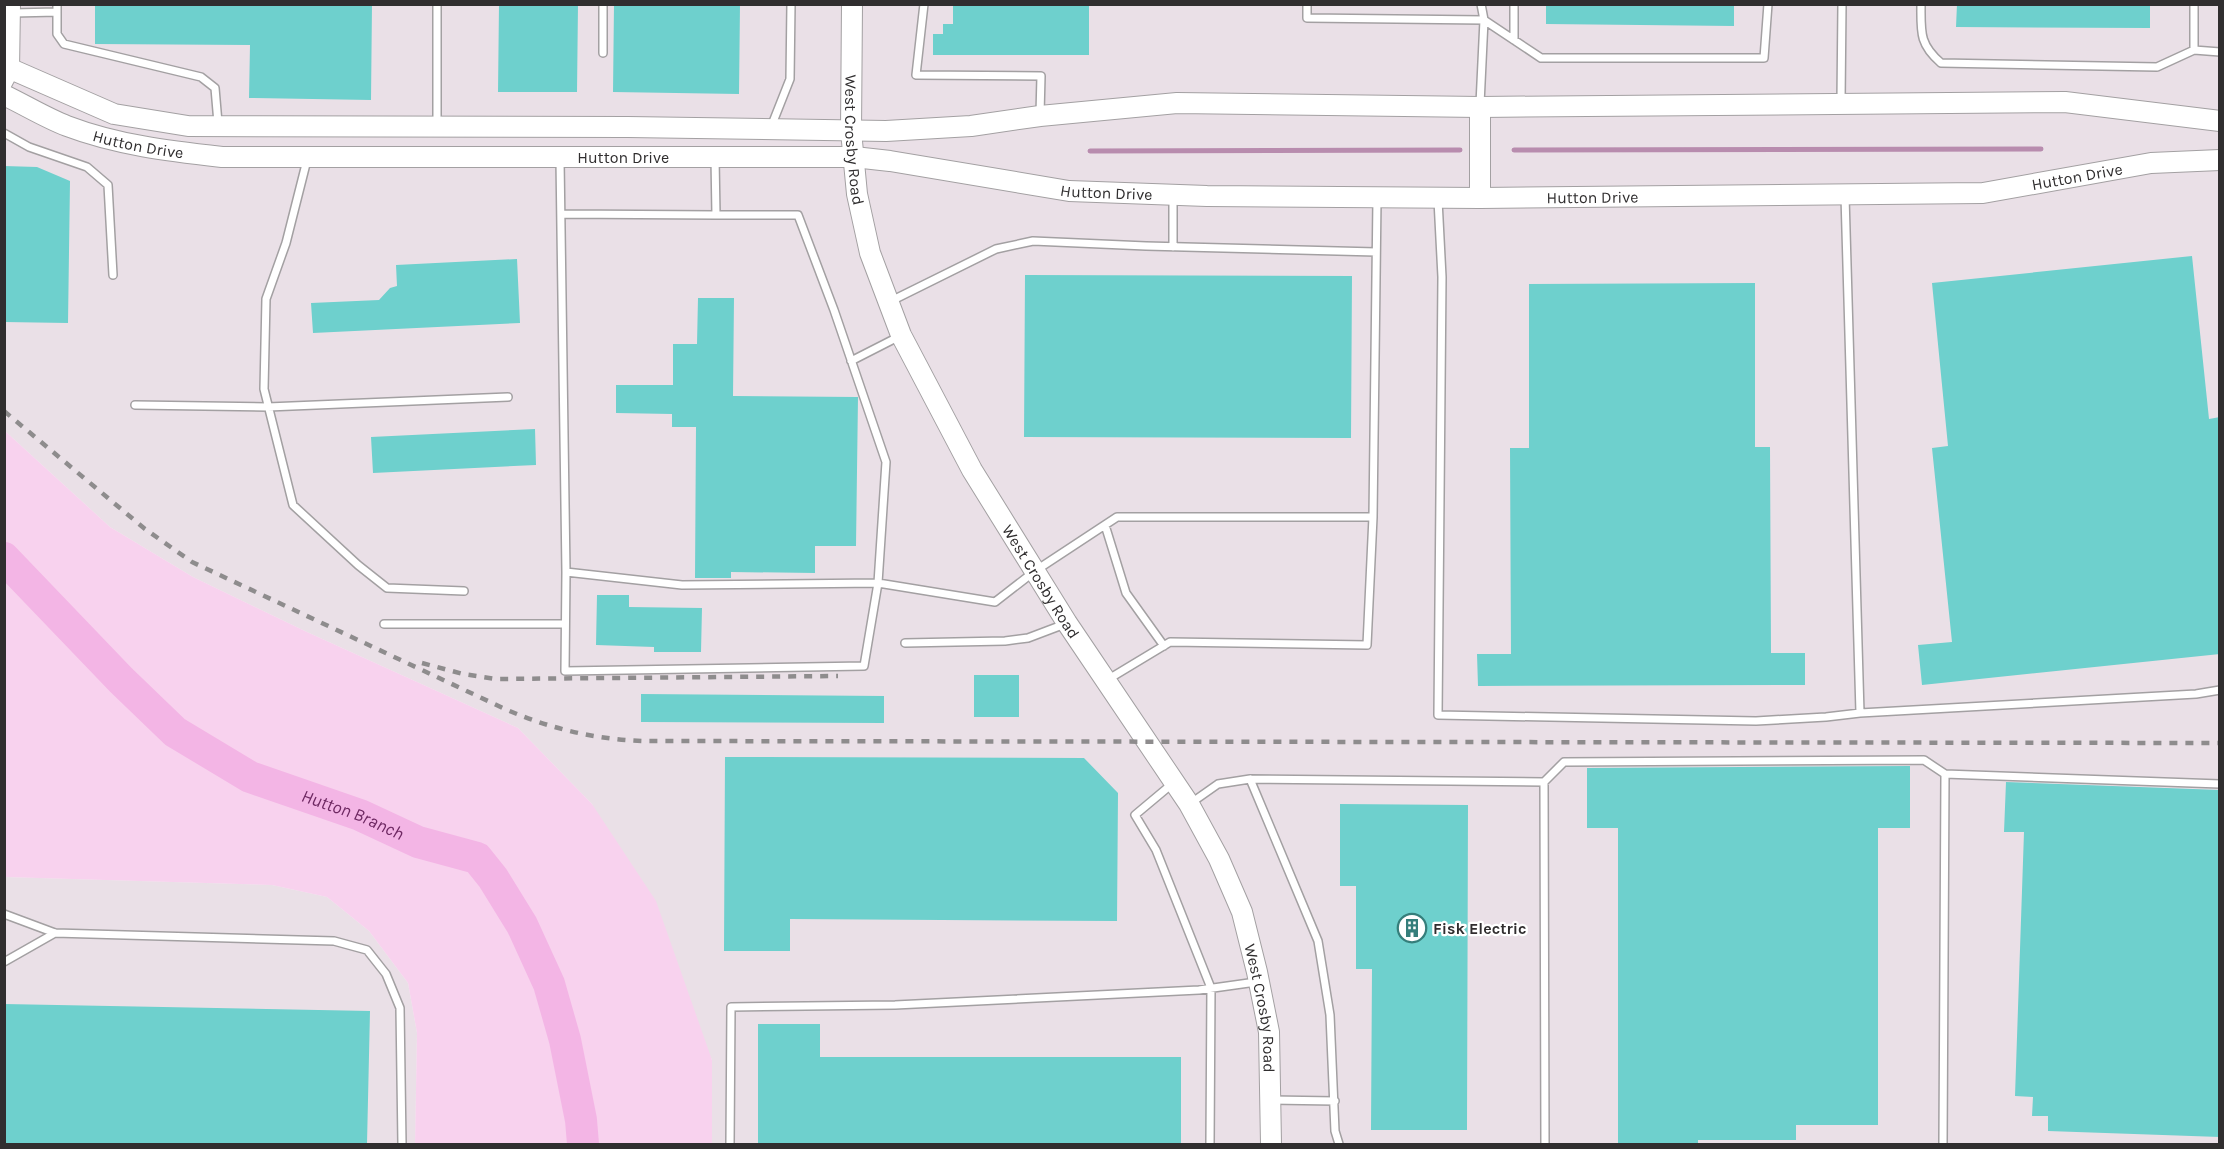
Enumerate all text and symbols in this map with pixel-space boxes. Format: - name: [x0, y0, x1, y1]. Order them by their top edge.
- street label: West Crosby Road: [842, 75, 869, 207]
- street label: Hutton Drive: [91, 126, 185, 162]
- street label: Hutton Drive: [577, 148, 669, 167]
- street label: Hutton Drive: [2030, 159, 2124, 194]
- street label: Hutton Drive: [1059, 180, 1153, 204]
- street label: Hutton Drive: [1546, 187, 1639, 207]
- street label: West Crosby Road: [999, 521, 1084, 642]
- water label: Hutton Branch: [299, 785, 408, 845]
- building icon: Fisk Electric: [1396, 912, 1428, 944]
- place label: Fisk Electric: [1433, 919, 1526, 938]
- street label: West Crosby Road: [1241, 942, 1279, 1073]

